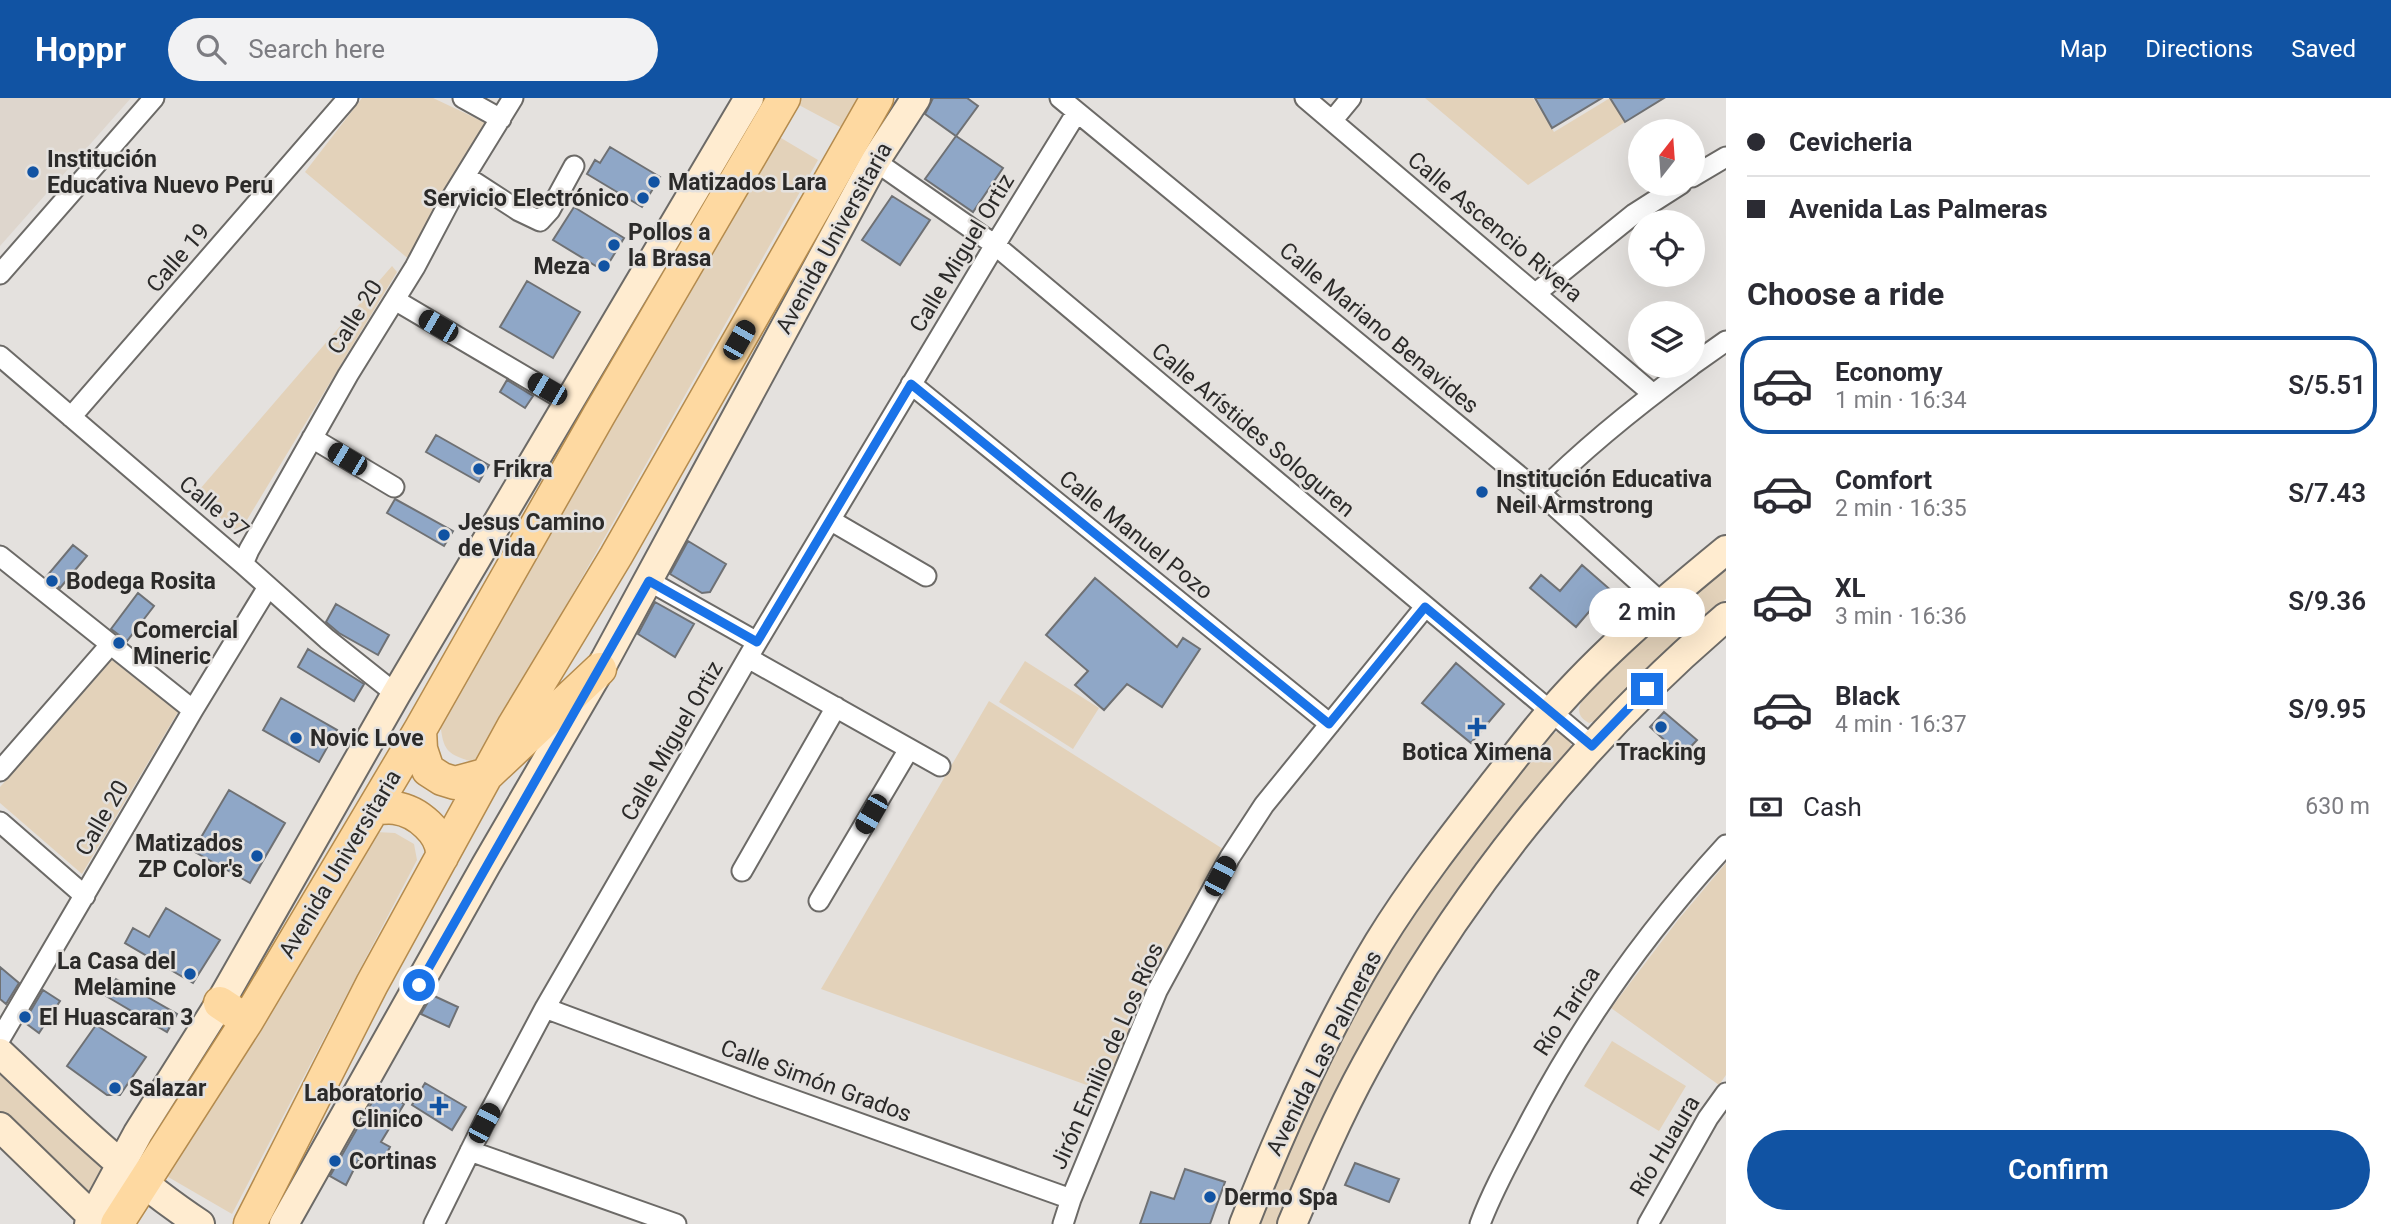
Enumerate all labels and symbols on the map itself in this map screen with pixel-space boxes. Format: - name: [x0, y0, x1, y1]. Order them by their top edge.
- north arrow: [1628, 119, 1704, 196]
- street label: Avenida Universitaria: [770, 138, 898, 338]
- place label: Institución Educativa Nuevo Peru: [47, 146, 273, 199]
- street label: Calle Ascencio Rivera: [1402, 146, 1588, 308]
- marker: Institución Educativa Nuevo Peru: [25, 164, 41, 180]
- place label: Matizados Lara: [668, 169, 827, 196]
- street label: Calle Miguel Ortiz: [904, 169, 1020, 337]
- marker: Matizados Lara: [646, 174, 662, 190]
- place label: Servicio Electrónico: [423, 185, 629, 212]
- marker: Servicio Electrónico: [635, 190, 651, 206]
- street label: Calle 19: [141, 218, 215, 298]
- place label: Pollos a la Brasa: [628, 219, 711, 272]
- marker: Pollos a la Brasa: [606, 237, 622, 253]
- street label: Calle Mariano Benavides: [1274, 237, 1484, 419]
- place label: Meza: [533, 253, 590, 280]
- marker: Meza: [596, 258, 612, 274]
- street label: Calle 20: [322, 275, 388, 359]
- car: [415, 306, 462, 346]
- car: [720, 317, 759, 363]
- street label: Calle Arístides Sologuren: [1146, 337, 1360, 523]
- car: [524, 369, 571, 409]
- car: [324, 439, 371, 479]
- place label: Frikra: [493, 456, 553, 483]
- marker: Frikra: [471, 461, 487, 477]
- street label: Calle Manuel Pozo: [1054, 465, 1218, 605]
- place label: Institución Educativa Neil Armstrong: [1496, 466, 1712, 519]
- street label: Calle 37: [174, 470, 254, 544]
- marker: Institución Educativa Neil Armstrong: [1474, 484, 1490, 500]
- place label: Jesus Camino de Vida: [458, 509, 605, 562]
- marker: Jesus Camino de Vida: [436, 527, 452, 543]
- place label: Bodega Rosita: [66, 568, 216, 595]
- marker: Bodega Rosita: [44, 573, 60, 589]
- callout: 2 min: [1589, 588, 1705, 636]
- place label: Comercial Mineric: [133, 617, 238, 670]
- marker: Comercial Mineric: [111, 635, 127, 651]
- street label: Calle Miguel Ortiz: [615, 656, 729, 826]
- route end: [1631, 673, 1663, 705]
- marker: Botica Ximena: [1469, 719, 1485, 735]
- marker: Tracking: [1653, 719, 1669, 735]
- place label: Novic Love: [310, 725, 424, 752]
- marker: Novic Love: [288, 730, 304, 746]
- place label: Botica Ximena: [1402, 739, 1552, 766]
- place label: Tracking: [1616, 739, 1706, 766]
- street label: Avenida Universitaria: [273, 765, 407, 963]
- street label: Calle 20: [70, 776, 134, 860]
- car: [852, 791, 891, 837]
- place label: Matizados ZP Color's: [135, 830, 243, 883]
- marker: Matizados ZP Color's: [249, 848, 265, 864]
- car: [1201, 853, 1240, 899]
- street label: Jirón Emilio de Los Ríos: [1045, 939, 1169, 1173]
- street label: Avenida Las Palmeras: [1261, 946, 1387, 1160]
- place label: La Casa del Melamine: [57, 948, 176, 1001]
- street label: Río Tarica: [1528, 961, 1606, 1061]
- marker: La Casa del Melamine: [182, 966, 198, 982]
- route start: [403, 969, 435, 1001]
- place label: El Huascaran 3: [39, 1004, 193, 1031]
- marker: El Huascaran 3: [17, 1009, 33, 1025]
- street label: Calle Simón Grados: [717, 1034, 915, 1128]
- place label: Salazar: [129, 1075, 207, 1102]
- marker: Salazar: [107, 1080, 123, 1096]
- place label: Laboratorio Clinico: [304, 1080, 423, 1133]
- street label: Río Huaura: [1624, 1091, 1706, 1201]
- marker: Laboratorio Clinico: [429, 1096, 449, 1116]
- car: [465, 1100, 504, 1146]
- place label: Cortinas: [349, 1148, 437, 1175]
- marker: Cortinas: [327, 1153, 343, 1169]
- place label: Dermo Spa: [1224, 1184, 1338, 1211]
- marker: Dermo Spa: [1202, 1189, 1218, 1205]

